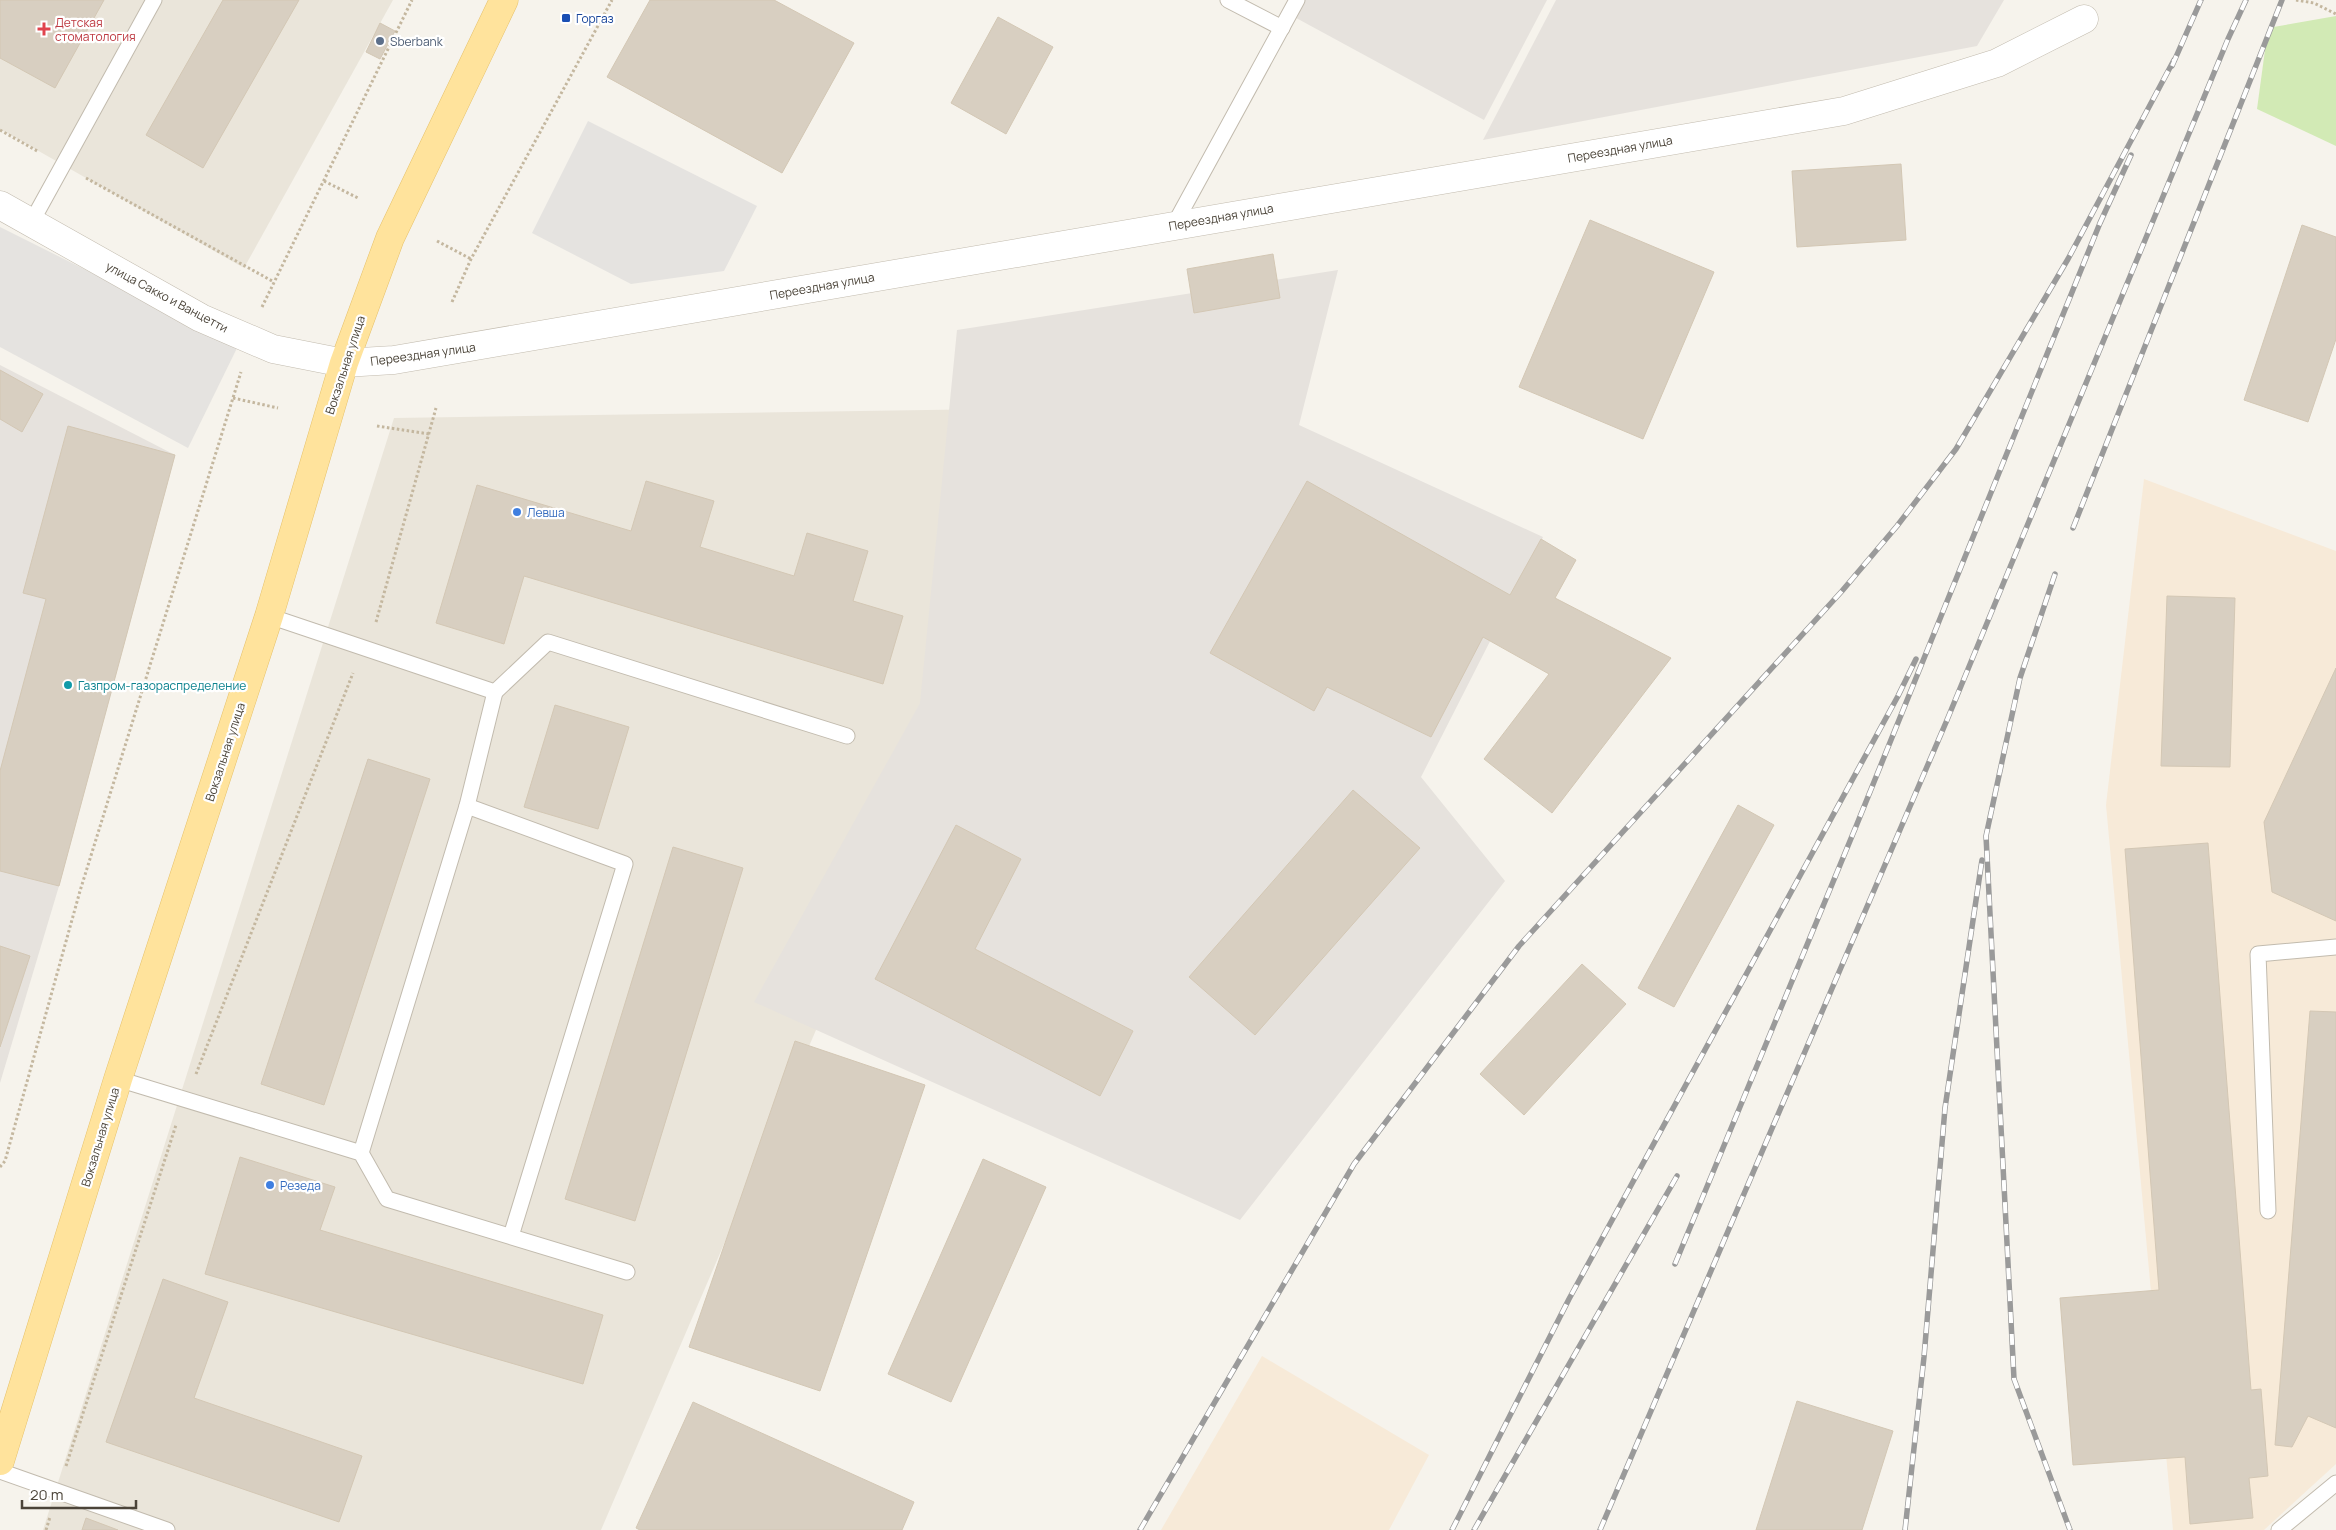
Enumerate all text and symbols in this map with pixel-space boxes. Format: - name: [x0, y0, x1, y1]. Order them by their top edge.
- place label: Горгаз: [576, 10, 614, 27]
- marker: Горгаз: [560, 12, 572, 24]
- place label: Детская стоматология: [55, 14, 136, 45]
- marker: Детская стоматология: [37, 22, 51, 36]
- place label: Sberbank: [390, 33, 444, 50]
- marker: Sberbank: [374, 35, 386, 47]
- street label: Переездная улица: [1566, 131, 1674, 167]
- street label: Переездная улица: [1167, 199, 1275, 235]
- street label: улица Сакко и Ванцетти: [103, 257, 231, 337]
- street label: Переездная улица: [768, 268, 876, 304]
- street label: Вокзальная улица: [321, 313, 369, 417]
- street label: Переездная улица: [369, 338, 477, 370]
- place label: Левша: [527, 504, 565, 521]
- marker: Левша: [511, 506, 523, 518]
- place label: Газпром-газораспределение: [78, 677, 246, 694]
- marker: Газпром-газораспределение: [62, 679, 74, 691]
- street label: Вокзальная улица: [201, 700, 249, 804]
- street label: Вокзальная улица: [77, 1085, 123, 1189]
- place label: Резеда: [280, 1177, 321, 1194]
- marker: Резеда: [264, 1179, 276, 1191]
- scale bar: [22, 1478, 136, 1510]
- text: 20 m: [30, 1484, 63, 1505]

